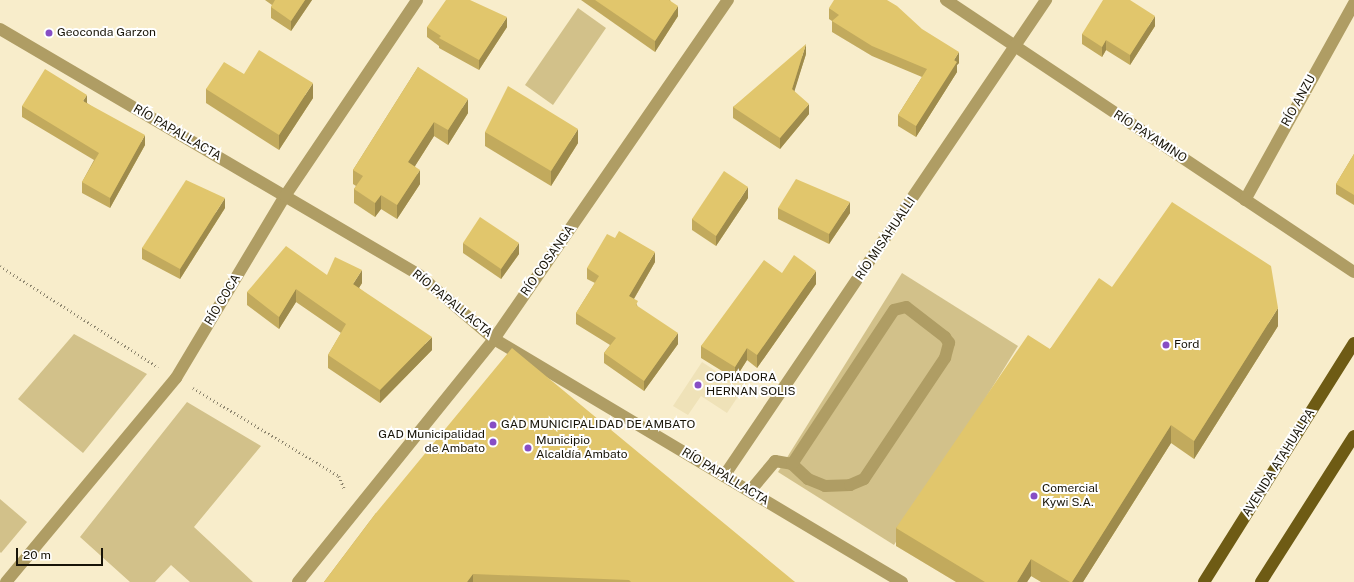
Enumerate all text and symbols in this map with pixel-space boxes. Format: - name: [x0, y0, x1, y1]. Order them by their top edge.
- place label: Geoconda Garzon: [57, 26, 156, 40]
- marker: Geoconda Garzon: [44, 28, 54, 38]
- street label: RÍO ANZU: [1279, 73, 1319, 129]
- street label: RÍO PAPALLACTA: [131, 102, 223, 164]
- street label: RÍO PAYAMINO: [1111, 108, 1189, 166]
- street label: RÍO MISAHUALLI: [853, 195, 919, 283]
- street label: RÍO COSANGA: [518, 223, 578, 299]
- street label: RÍO PAPALLACTA: [409, 267, 495, 341]
- street label: RÍO COCA: [202, 272, 244, 328]
- place label: Ford: [1174, 338, 1199, 352]
- marker: Ford: [1161, 340, 1171, 350]
- place label: COPIADORA HERNAN SOLIS: [706, 371, 795, 399]
- marker: COPIADORA HERNAN SOLIS: [693, 380, 703, 390]
- street label: AVENIDA ATAHUALPA: [1240, 406, 1318, 520]
- place label: GAD MUNICIPALIDAD DE AMBATO: [501, 418, 695, 432]
- marker: GAD MUNICIPALIDAD DE AMBATO: [488, 420, 498, 430]
- place label: GAD Municipalidad de Ambato: [378, 428, 485, 456]
- place label: Municipio Alcaldía Ambato: [536, 434, 628, 462]
- marker: GAD Municipalidad de Ambato: [488, 437, 498, 447]
- marker: Municipio Alcaldía Ambato: [523, 443, 533, 453]
- street label: RÍO PAPALLACTA: [679, 445, 771, 509]
- place label: Comercial Kywi S.A.: [1042, 482, 1098, 510]
- marker: Comercial Kywi S.A.: [1029, 491, 1039, 501]
- scale bar: [18, 540, 105, 566]
- text: 20 m: [23, 548, 51, 562]

